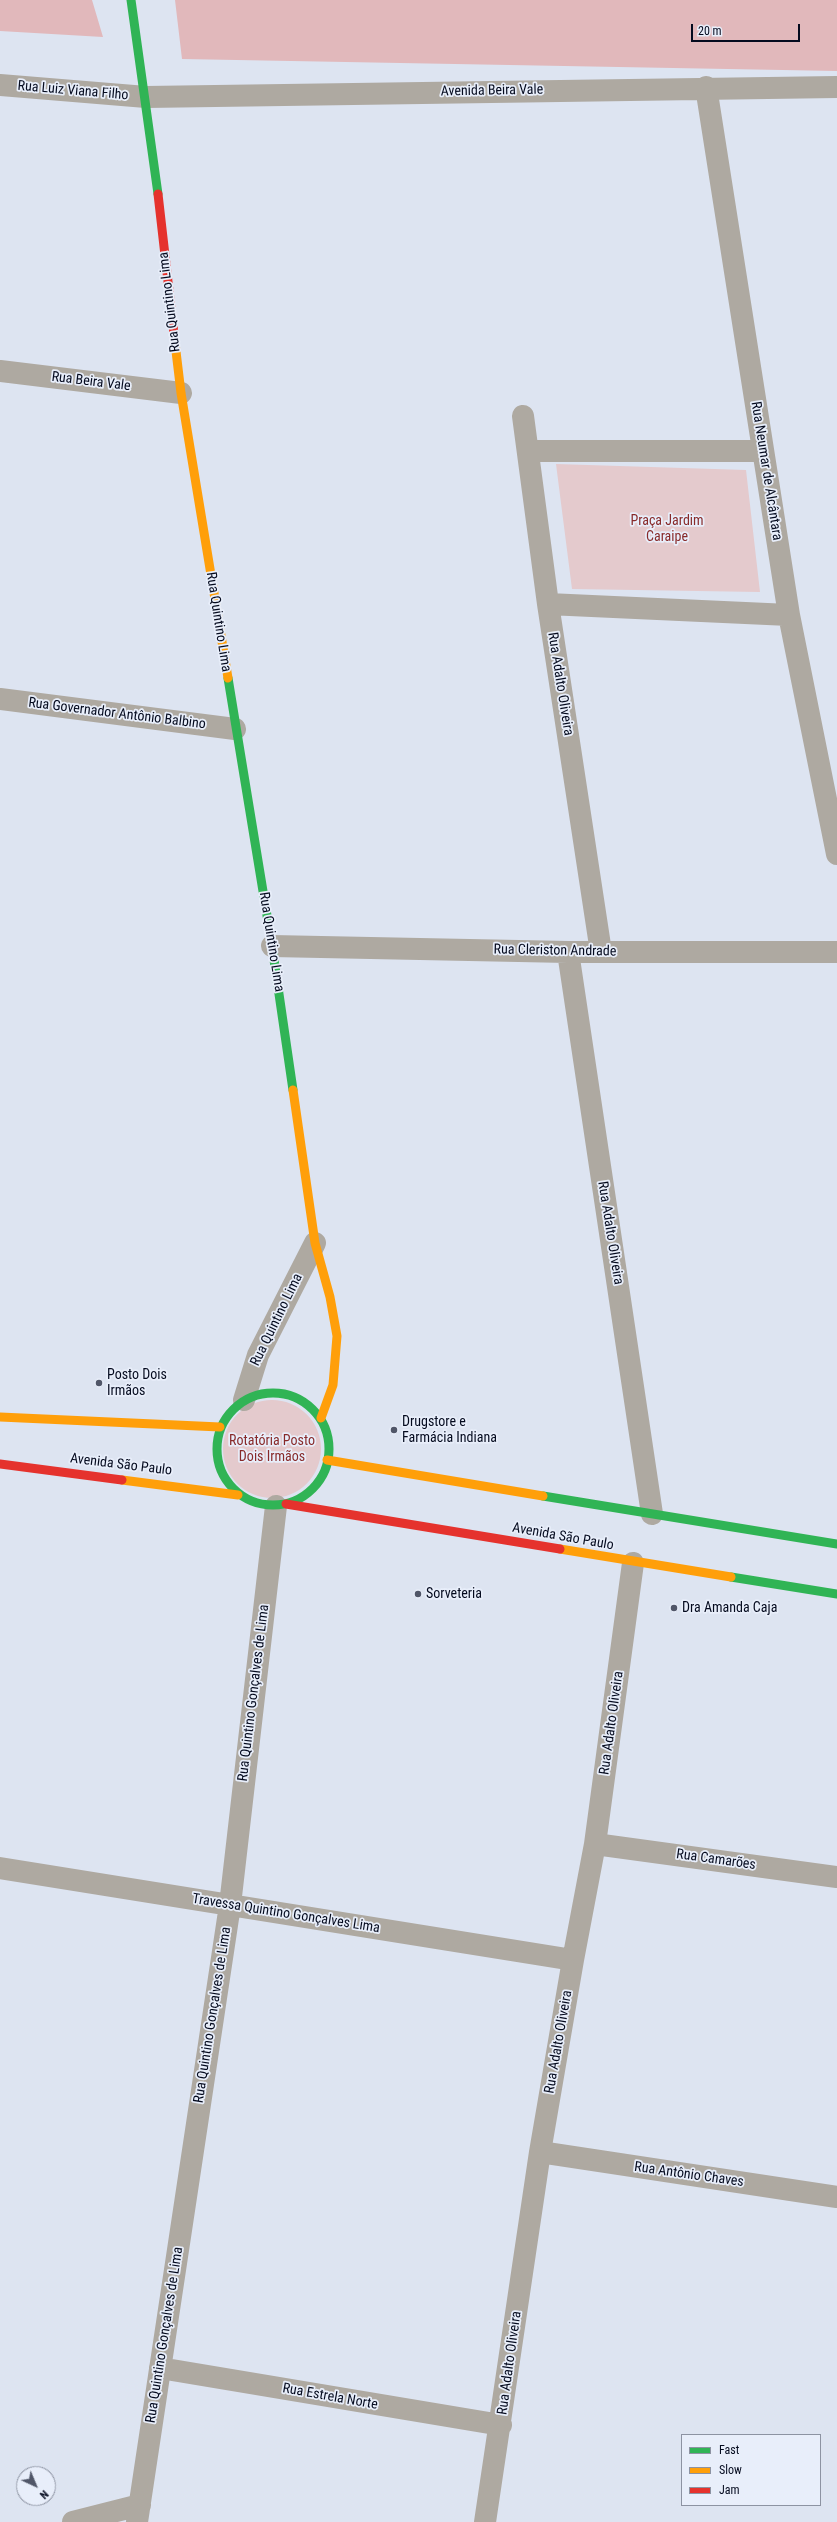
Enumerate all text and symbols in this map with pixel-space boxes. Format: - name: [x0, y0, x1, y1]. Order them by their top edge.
- scale bar: [693, 16, 802, 42]
- text: 20 m: [698, 24, 722, 38]
- street label: Rua Luiz Viana Filho: [17, 78, 129, 104]
- street label: Avenida Beira Vale: [441, 82, 543, 100]
- street label: Rua Quintino Lima: [156, 251, 184, 353]
- street label: Rua Beira Vale: [51, 369, 131, 395]
- street label: Rua Neumar de Alcântara: [747, 400, 785, 542]
- park label: Praça Jardim Caraipe: [630, 513, 704, 546]
- street label: Rua Quintino Lima: [202, 571, 234, 673]
- street label: Rua Adalto Oliveira: [544, 631, 576, 737]
- street label: Rua Governador Antônio Balbino: [27, 695, 207, 733]
- street label: Rua Quintino Lima: [255, 891, 287, 993]
- street label: Rua Cleriston Andrade: [493, 942, 617, 960]
- street label: Rua Adalto Oliveira: [594, 1180, 626, 1286]
- street label: Rua Quintino Lima: [247, 1271, 307, 1369]
- place label: Posto Dois Irmãos: [107, 1367, 167, 1400]
- marker: Posto Dois Irmãos: [94, 1378, 104, 1388]
- place label: Drugstore e Farmácia Indiana: [402, 1414, 497, 1446]
- marker: Drugstore e Farmácia Indiana: [389, 1425, 399, 1435]
- park label: Rotatória Posto Dois Irmãos: [229, 1433, 315, 1466]
- street label: Avenida São Paulo: [69, 1450, 173, 1480]
- street label: Avenida São Paulo: [511, 1520, 615, 1554]
- place label: Sorveteria: [426, 1586, 482, 1602]
- marker: Sorveteria: [413, 1589, 423, 1599]
- place label: Dra Amanda Caja: [682, 1600, 777, 1616]
- marker: Dra Amanda Caja: [669, 1603, 679, 1613]
- street label: Rua Quintino Gonçalves de Lima: [235, 1604, 273, 1782]
- street label: Rua Adalto Oliveira: [596, 1670, 628, 1776]
- street label: Rua Camarões: [675, 1846, 757, 1874]
- street label: Travessa Quintino Gonçalves Lima: [191, 1891, 381, 1937]
- street label: Rua Quintino Gonçalves de Lima: [191, 1926, 235, 2104]
- street label: Rua Adalto Oliveira: [542, 1989, 576, 2095]
- street label: Rua Antônio Chaves: [633, 2159, 745, 2191]
- street label: Rua Quintino Gonçalves de Lima: [143, 2246, 187, 2424]
- street label: Rua Adalto Oliveira: [494, 2310, 526, 2416]
- street label: Rua Estrela Norte: [281, 2380, 379, 2414]
- legend: [681, 2434, 821, 2506]
- text: Fast: [719, 2443, 739, 2457]
- text: Slow: [719, 2463, 742, 2477]
- north arrow: [16, 2466, 56, 2506]
- text: Jam: [719, 2483, 740, 2497]
- text: N: [37, 2487, 51, 2501]

